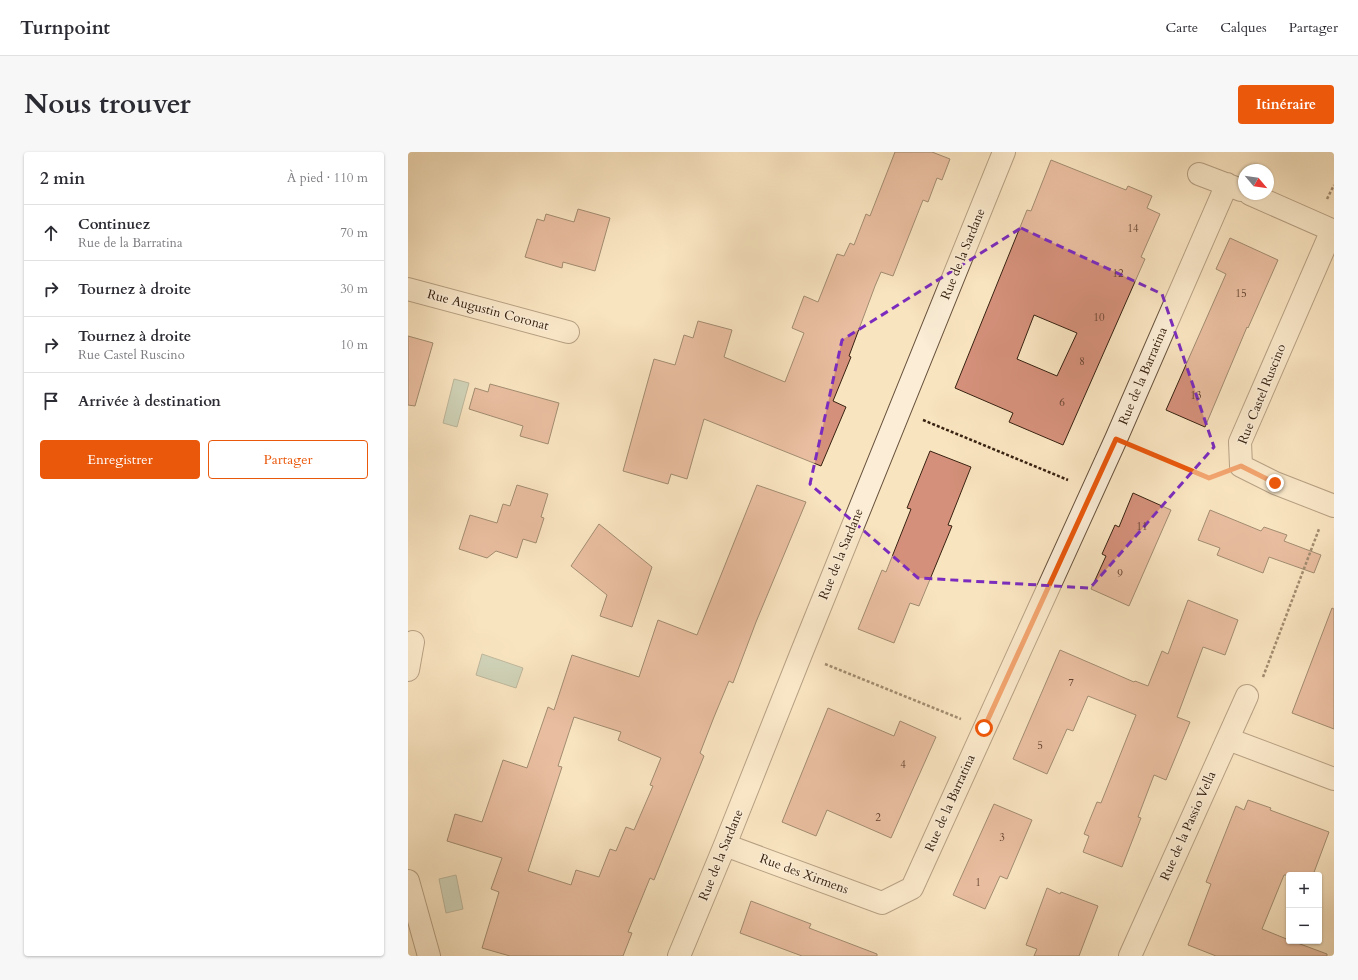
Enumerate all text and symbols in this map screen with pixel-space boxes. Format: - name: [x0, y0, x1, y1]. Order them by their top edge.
- text: Turnpoint: [20, 15, 110, 41]
- text: Carte: [1166, 18, 1198, 37]
- text: Calques: [1220, 18, 1267, 37]
- text: Partager: [1289, 18, 1338, 37]
- text: Nous trouver: [24, 85, 191, 123]
- button: Itinéraire: [1238, 85, 1334, 124]
- north arrow: [1238, 164, 1274, 200]
- text: 2 min: [40, 167, 85, 190]
- text: À pied · 110 m: [287, 169, 368, 187]
- street label: Rue de la Sardane: [936, 206, 990, 302]
- text: Continuez: [78, 214, 150, 234]
- house number: 14: [1127, 221, 1139, 236]
- icon: ahead: [40, 222, 62, 244]
- text: 70 m: [340, 224, 368, 242]
- text: Rue de la Barratina: [78, 234, 183, 252]
- house number: 12: [1112, 266, 1124, 281]
- icon: right: [40, 278, 62, 300]
- text: Tournez à droite: [78, 279, 191, 299]
- text: 30 m: [340, 280, 368, 298]
- street label: Rue Augustin Coronat: [425, 285, 551, 335]
- house number: 15: [1235, 286, 1247, 301]
- house number: 10: [1093, 310, 1105, 325]
- street label: Rue de la Barratina: [1114, 324, 1172, 428]
- text: Tournez à droite: [78, 326, 191, 346]
- icon: right: [40, 334, 62, 356]
- text: 10 m: [340, 336, 368, 354]
- street label: Rue Castel Ruscino: [1234, 341, 1290, 447]
- text: Rue Castel Ruscino: [78, 346, 185, 364]
- house number: 8: [1079, 354, 1085, 369]
- house number: 13: [1190, 388, 1202, 403]
- icon: arrive: [40, 390, 62, 412]
- text: Arrivée à destination: [78, 391, 221, 411]
- house number: 6: [1059, 395, 1065, 410]
- button: Enregistrer: [40, 440, 200, 479]
- button: Partager: [208, 440, 368, 479]
- route end: [1266, 474, 1284, 492]
- street label: Rue de la Sardane: [814, 506, 868, 602]
- house number: 11: [1136, 519, 1148, 534]
- house number: 9: [1117, 566, 1123, 581]
- house number: 7: [1068, 675, 1074, 690]
- route start: [975, 719, 993, 737]
- house number: 5: [1037, 738, 1043, 753]
- street label: Rue de la Barratina: [921, 751, 980, 854]
- house number: 4: [900, 757, 906, 772]
- street label: Rue de la Passio Vella: [1156, 768, 1220, 884]
- street label: Rue de la Sardane: [694, 807, 748, 903]
- house number: 2: [875, 810, 881, 825]
- house number: 3: [999, 830, 1005, 845]
- street label: Rue des Xirmens: [757, 850, 851, 898]
- map controls: [1286, 872, 1322, 944]
- button: +: [1286, 872, 1322, 908]
- house number: 1: [975, 875, 981, 890]
- button: −: [1286, 908, 1322, 944]

